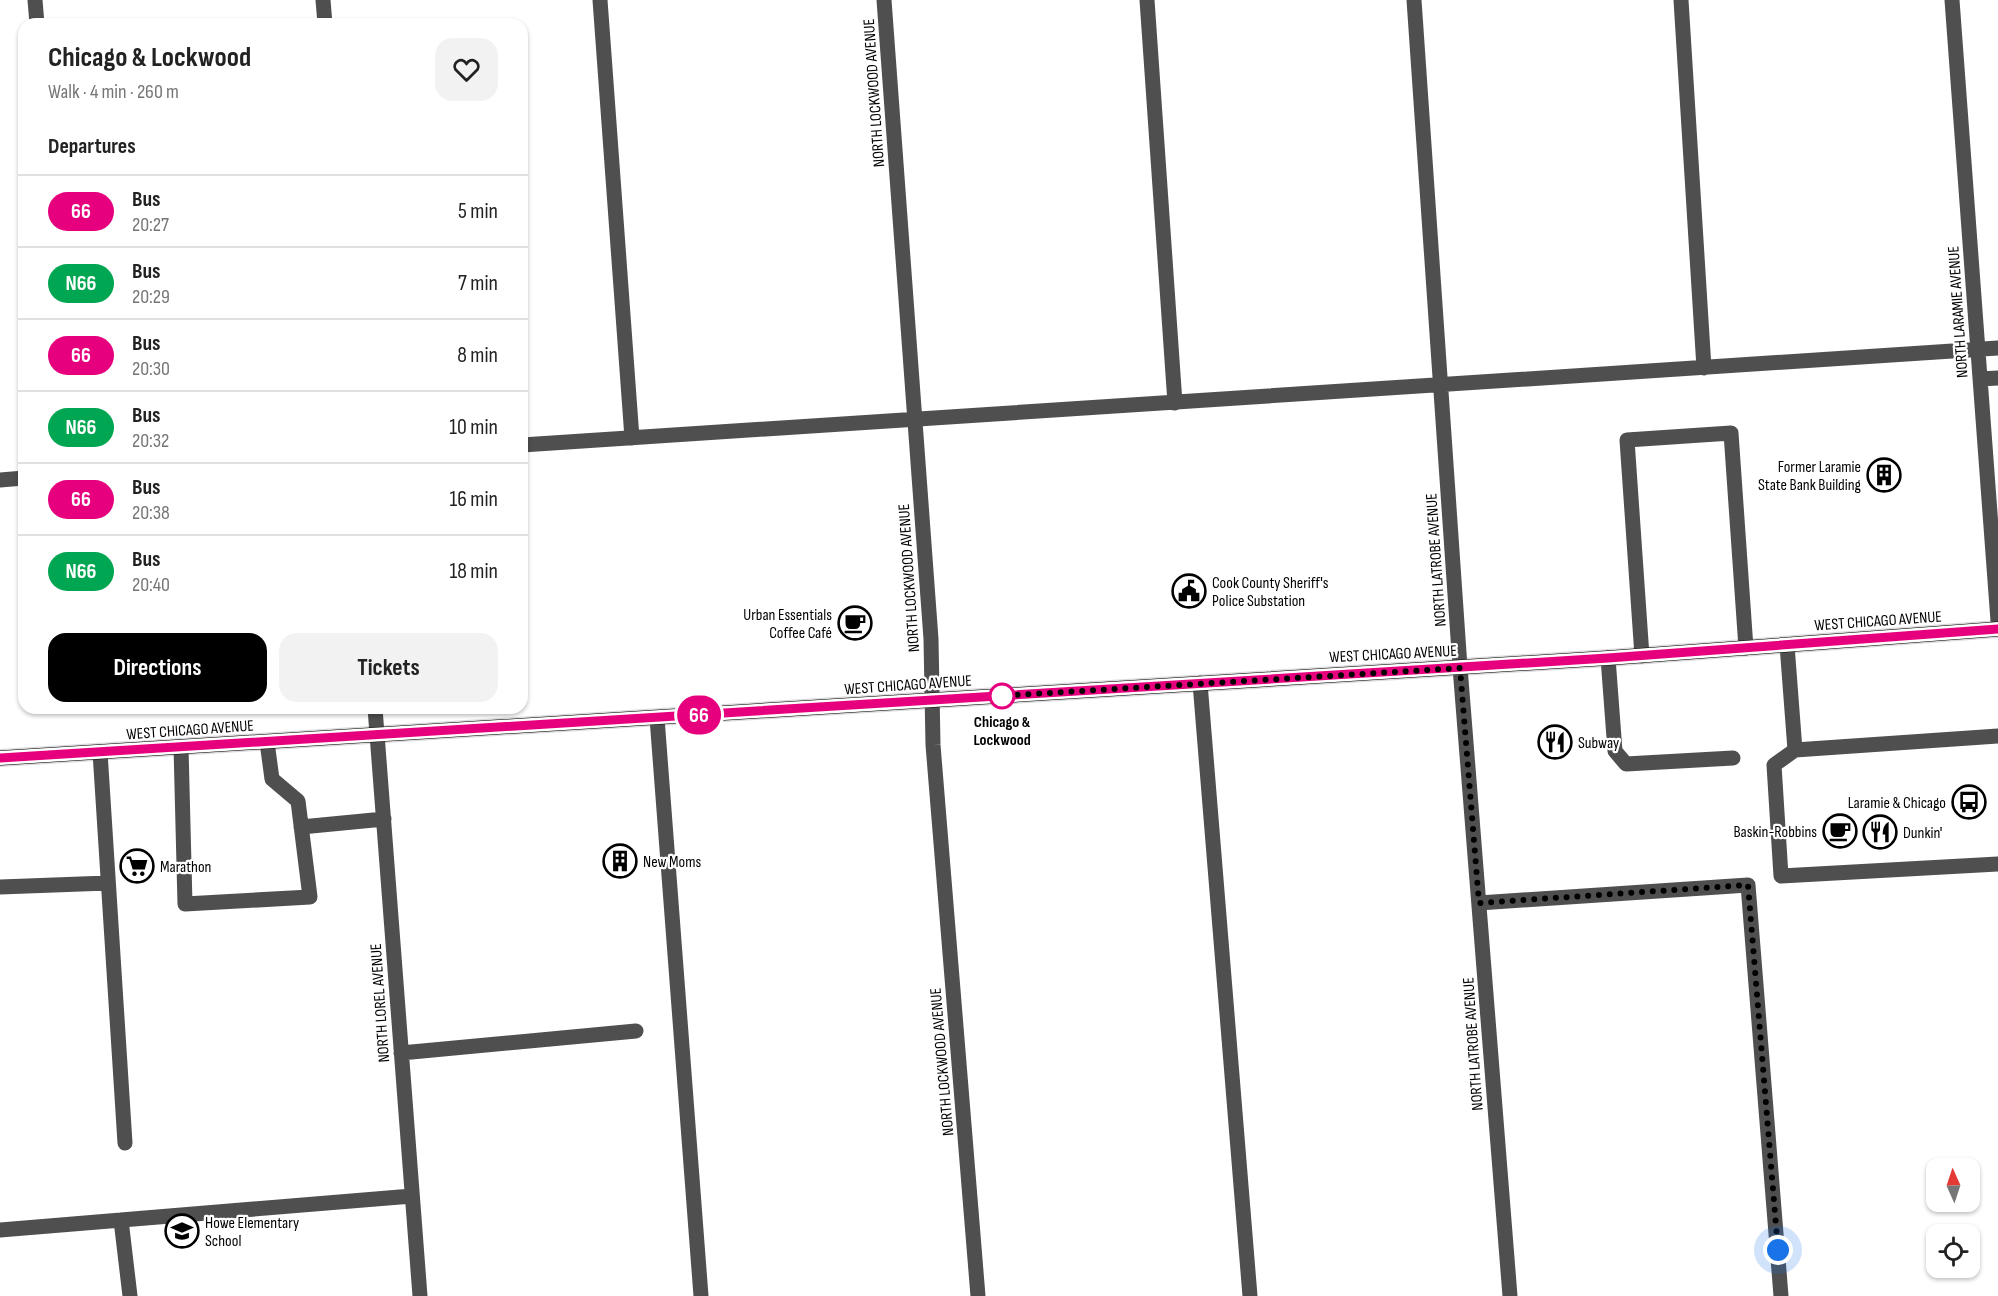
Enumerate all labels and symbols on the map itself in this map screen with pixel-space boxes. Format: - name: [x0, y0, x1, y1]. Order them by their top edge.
- street label: NORTH LOCKWOOD AVENUE: [860, 18, 889, 168]
- street label: NORTH LARAMIE AVENUE: [1944, 245, 1973, 378]
- building icon: Former Laramie State Bank Building: [1866, 457, 1902, 493]
- place label: Former Laramie State Bank Building: [1758, 458, 1861, 495]
- street label: NORTH LATROBE AVENUE: [1422, 493, 1451, 627]
- street label: NORTH LOCKWOOD AVENUE: [895, 503, 924, 653]
- public building icon: Cook County Sheriff's Police Substation: [1171, 573, 1207, 609]
- place label: Cook County Sheriff's Police Substation: [1212, 574, 1329, 611]
- cafe icon: Urban Essentials Coffee Café: [837, 605, 873, 641]
- place label: Urban Essentials Coffee Café: [743, 606, 832, 643]
- street label: WEST CHICAGO AVENUE: [1814, 608, 1942, 635]
- street label: WEST CHICAGO AVENUE: [1329, 642, 1457, 667]
- street label: WEST CHICAGO AVENUE: [844, 672, 972, 699]
- marker: Chicago & Lockwood: [989, 683, 1015, 709]
- line badge: 66: [672, 696, 726, 734]
- place label: Chicago & Lockwood: [973, 713, 1031, 750]
- street label: WEST CHICAGO AVENUE: [126, 717, 254, 744]
- restaurant icon: Subway: [1537, 724, 1573, 760]
- place label: Subway: [1578, 734, 1619, 753]
- bus stop icon: Laramie & Chicago: [1951, 784, 1987, 820]
- place label: Laramie & Chicago: [1848, 794, 1946, 813]
- cafe icon: Baskin-Robbins: [1822, 813, 1858, 849]
- restaurant icon: Dunkin': [1862, 814, 1898, 850]
- place label: Baskin-Robbins: [1733, 823, 1817, 842]
- place label: Dunkin': [1903, 824, 1942, 843]
- building icon: New Moms: [602, 843, 638, 879]
- supermarket icon: Marathon: [119, 848, 155, 884]
- place label: New Moms: [643, 853, 701, 872]
- place label: Marathon: [160, 858, 211, 877]
- street label: NORTH LOREL AVENUE: [367, 943, 394, 1063]
- street label: NORTH LATROBE AVENUE: [1459, 977, 1488, 1111]
- street label: NORTH LOCKWOOD AVENUE: [927, 987, 958, 1137]
- north arrow: [1926, 1158, 1980, 1212]
- school or university icon: Howe Elementary School: [164, 1213, 200, 1249]
- place label: Howe Elementary School: [205, 1214, 299, 1251]
- your location: [1763, 1235, 1793, 1265]

